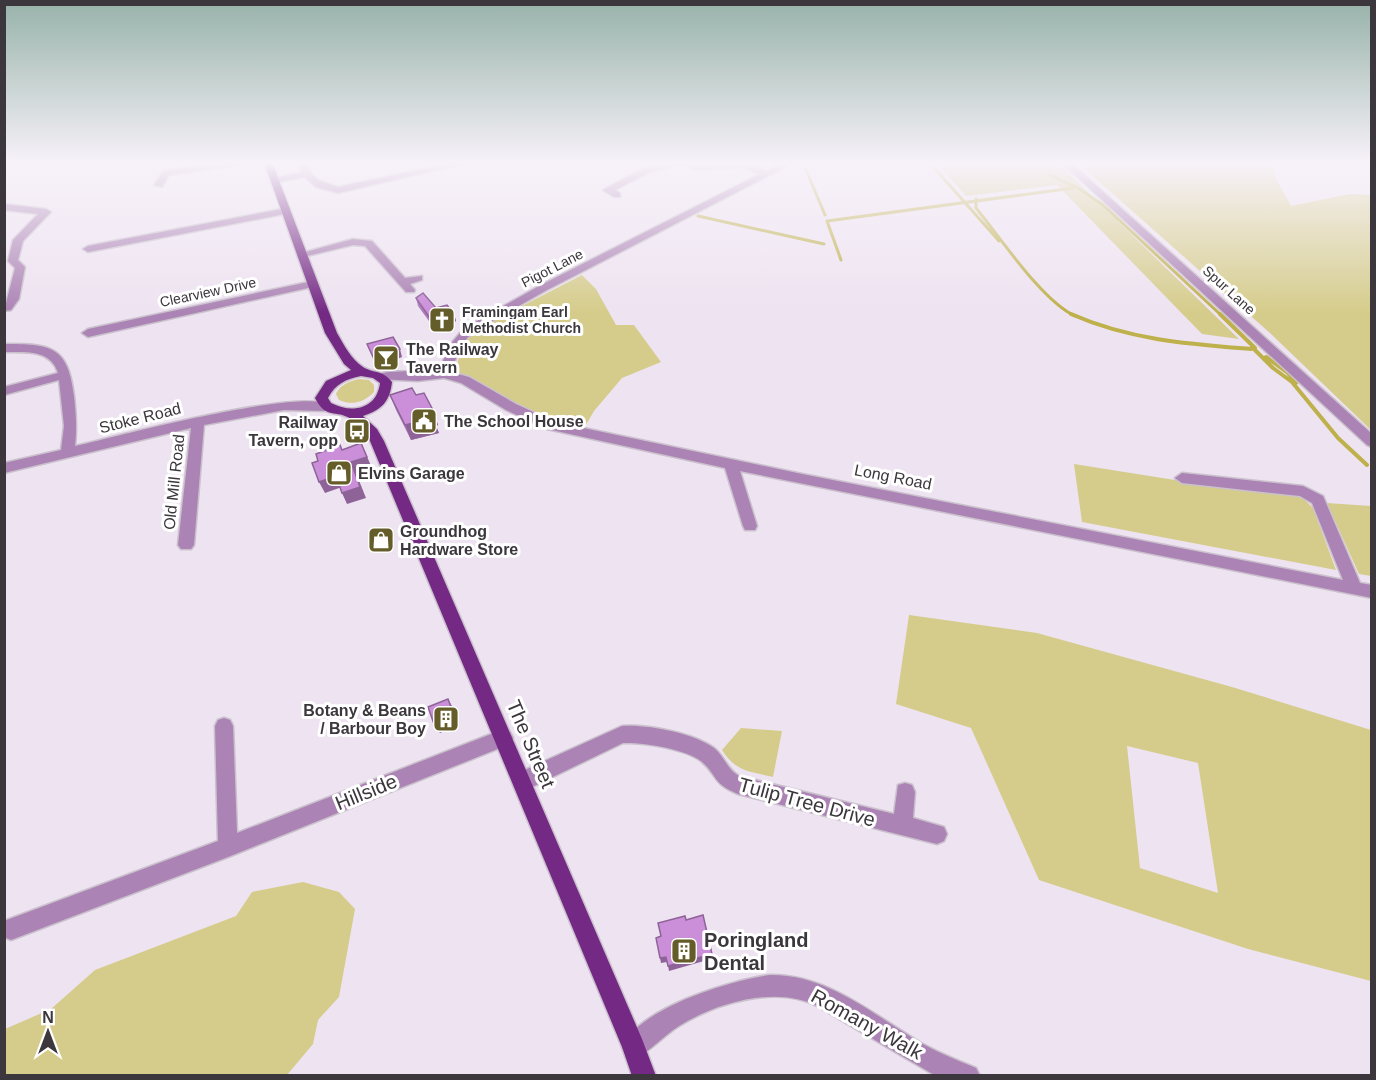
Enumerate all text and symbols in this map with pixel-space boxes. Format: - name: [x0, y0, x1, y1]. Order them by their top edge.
- street label: Pigot Lane: [519, 246, 586, 290]
- street label: Spur Lane: [1200, 262, 1259, 318]
- street label: Clearview Drive: [158, 274, 258, 310]
- place label: Framingam Earl Methodist Church: [462, 304, 581, 336]
- church icon: Framingam Earl Methodist Church: [427, 305, 457, 335]
- place label: The Railway Tavern: [406, 341, 499, 376]
- bar icon: The Railway Tavern: [371, 343, 401, 373]
- street label: Stoke Road: [97, 400, 183, 436]
- public building icon: The School House: [409, 406, 439, 436]
- place label: The School House: [444, 413, 584, 430]
- place label: Railway Tavern, opp: [249, 414, 338, 449]
- bus stop icon: Railway Tavern, opp: [342, 416, 372, 446]
- street label: Old Mill Road: [161, 433, 187, 531]
- shop icon: Elvins Garage: [324, 458, 354, 488]
- street label: Long Road: [853, 461, 933, 493]
- place label: Elvins Garage: [358, 465, 465, 482]
- place label: Groundhog Hardware Store: [400, 523, 518, 558]
- shop icon: Groundhog Hardware Store: [366, 525, 396, 555]
- street label: The Street: [503, 697, 560, 792]
- place label: Botany & Beans / Barbour Boy: [303, 702, 426, 737]
- building icon: Botany & Beans / Barbour Boy: [431, 704, 461, 734]
- street label: Hillside: [332, 770, 400, 814]
- street label: Tulip Tree Drive: [736, 773, 878, 831]
- place label: Poringland Dental: [704, 929, 808, 974]
- building icon: Poringland Dental: [669, 936, 699, 966]
- street label: Romany Walk: [808, 984, 927, 1064]
- north arrow: [18, 1002, 78, 1062]
- text: N: [42, 1009, 54, 1026]

